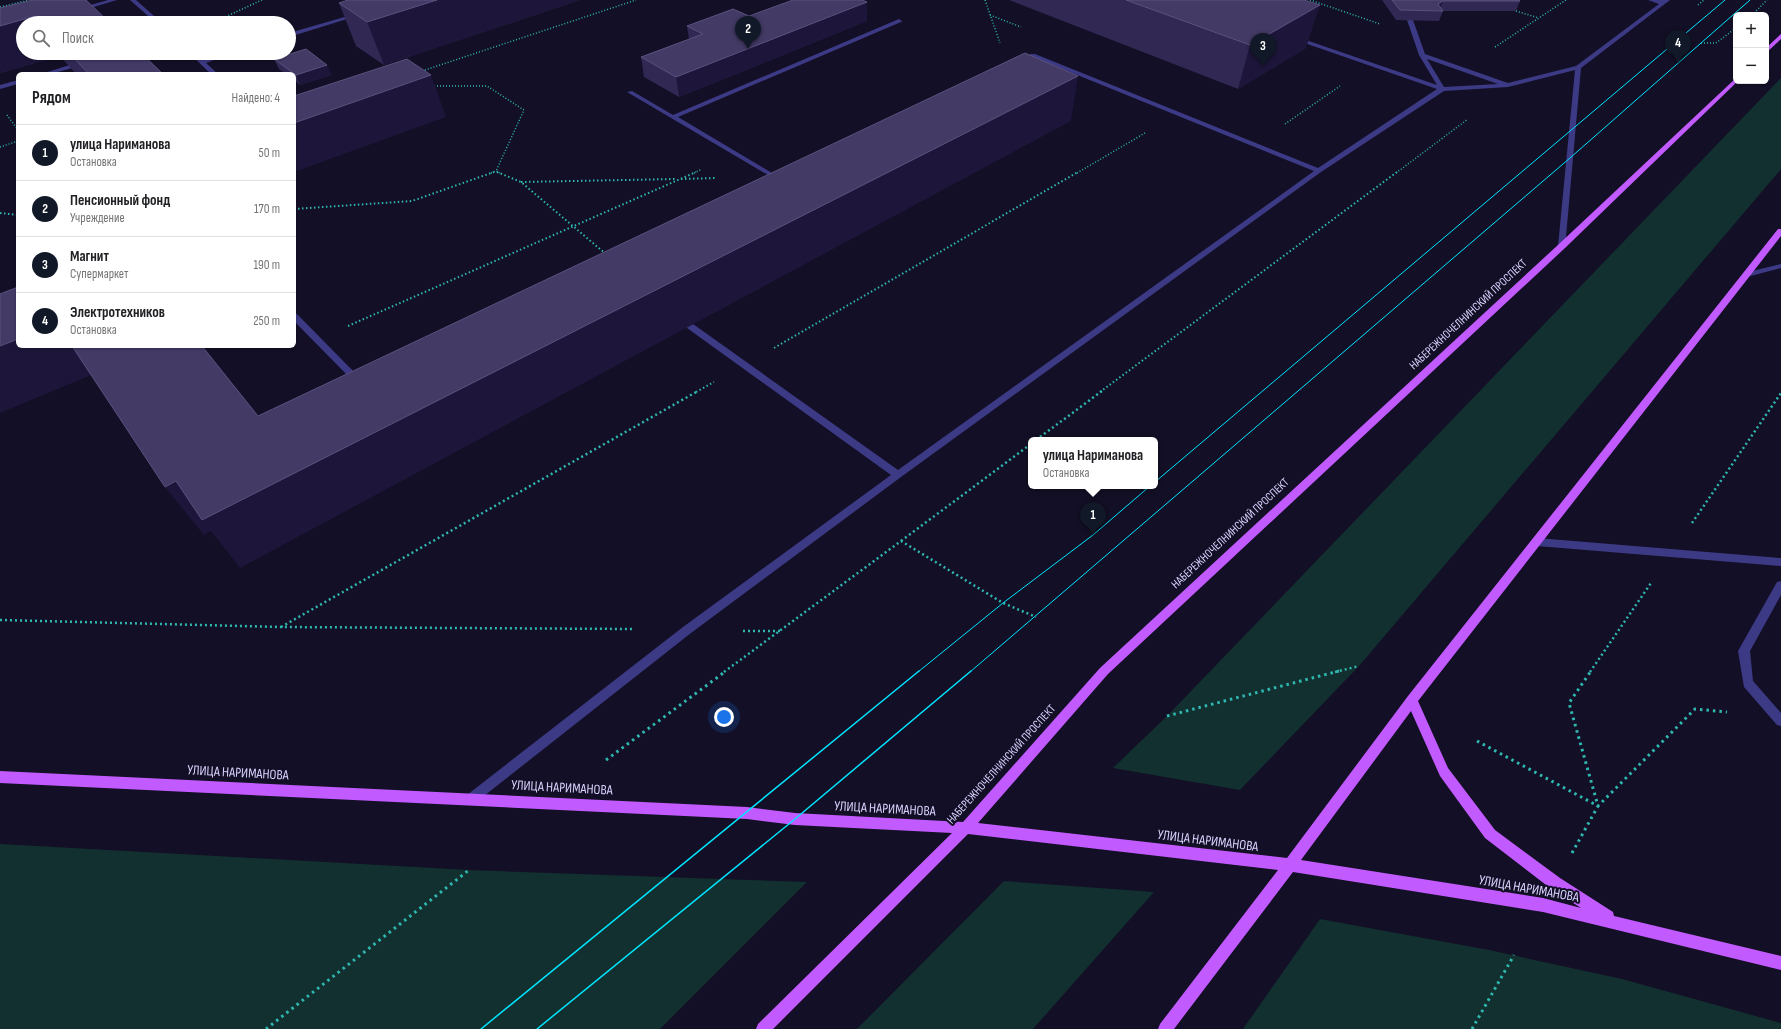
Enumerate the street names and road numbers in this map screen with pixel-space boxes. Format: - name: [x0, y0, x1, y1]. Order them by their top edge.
- street label: НАБЕРЕЖНОЧЕЛНИНСКИЙ ПРОСПЕКТ: [1406, 256, 1530, 373]
- street label: НАБЕРЕЖНОЧЕЛНИНСКИЙ ПРОСПЕКТ: [1168, 475, 1292, 592]
- street label: НАБЕРЕЖНОЧЕЛНИНСКИЙ ПРОСПЕКТ: [944, 701, 1059, 827]
- street label: УЛИЦА НАРИМАНОВА: [187, 761, 290, 784]
- street label: УЛИЦА НАРИМАНОВА: [511, 776, 614, 799]
- street label: УЛИЦА НАРИМАНОВА: [834, 797, 937, 820]
- street label: УЛИЦА НАРИМАНОВА: [1157, 826, 1260, 855]
- street label: УЛИЦА НАРИМАНОВА: [1477, 871, 1581, 906]

